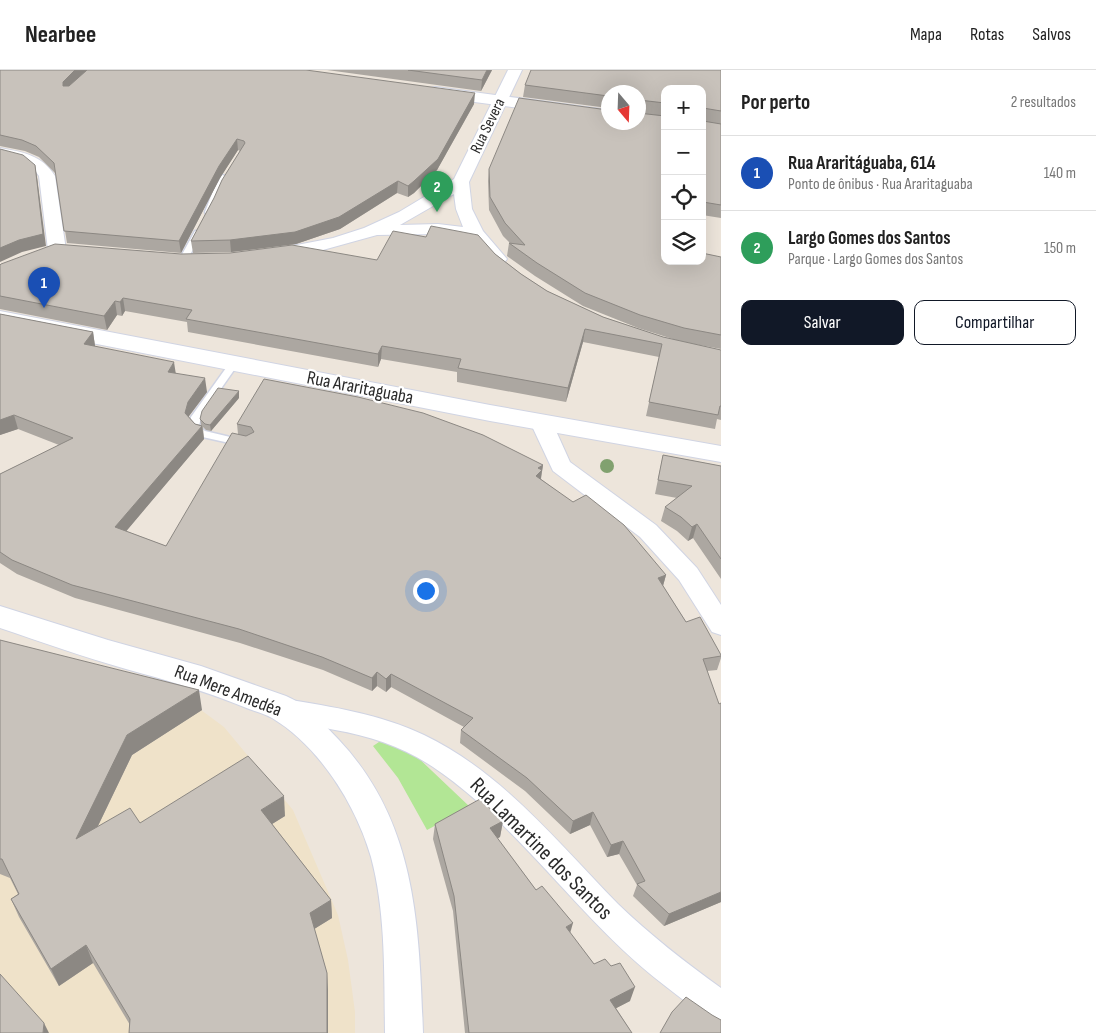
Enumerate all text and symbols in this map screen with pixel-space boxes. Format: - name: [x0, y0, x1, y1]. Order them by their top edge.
- text: Nearbee: [25, 20, 96, 49]
- text: Mapa: [910, 24, 942, 45]
- text: Rotas: [970, 24, 1004, 45]
- text: Salvos: [1032, 24, 1071, 45]
- north arrow: [601, 85, 646, 130]
- map controls: [661, 85, 706, 265]
- button: +: [661, 85, 706, 130]
- text: Por perto: [741, 90, 810, 115]
- text: 2 resultados: [1011, 93, 1076, 112]
- street label: Rua Severa: [467, 95, 509, 157]
- button: −: [661, 130, 706, 175]
- text: Rua Araritáguaba, 614: [788, 152, 936, 175]
- text: 1: [754, 164, 760, 183]
- text: 140 m: [1044, 164, 1076, 183]
- pin: 2: [421, 171, 453, 212]
- button: locate: [661, 175, 706, 220]
- text: Ponto de ônibus · Rua Araritaguaba: [788, 175, 973, 194]
- button: layers: [661, 220, 706, 265]
- text: Largo Gomes dos Santos: [788, 227, 951, 250]
- text: 2: [753, 239, 761, 258]
- text: 150 m: [1044, 239, 1076, 258]
- text: Parque · Largo Gomes dos Santos: [788, 250, 963, 269]
- pin: 1: [28, 267, 60, 308]
- button: Salvar: [741, 300, 904, 345]
- button: Compartilhar: [914, 300, 1076, 345]
- street label: Rua Araritaguaba: [305, 366, 415, 410]
- your location: [413, 578, 439, 604]
- street label: Rua Mere Amedéa: [171, 660, 285, 722]
- street label: Rua Lamartine dos Santos: [464, 772, 618, 926]

